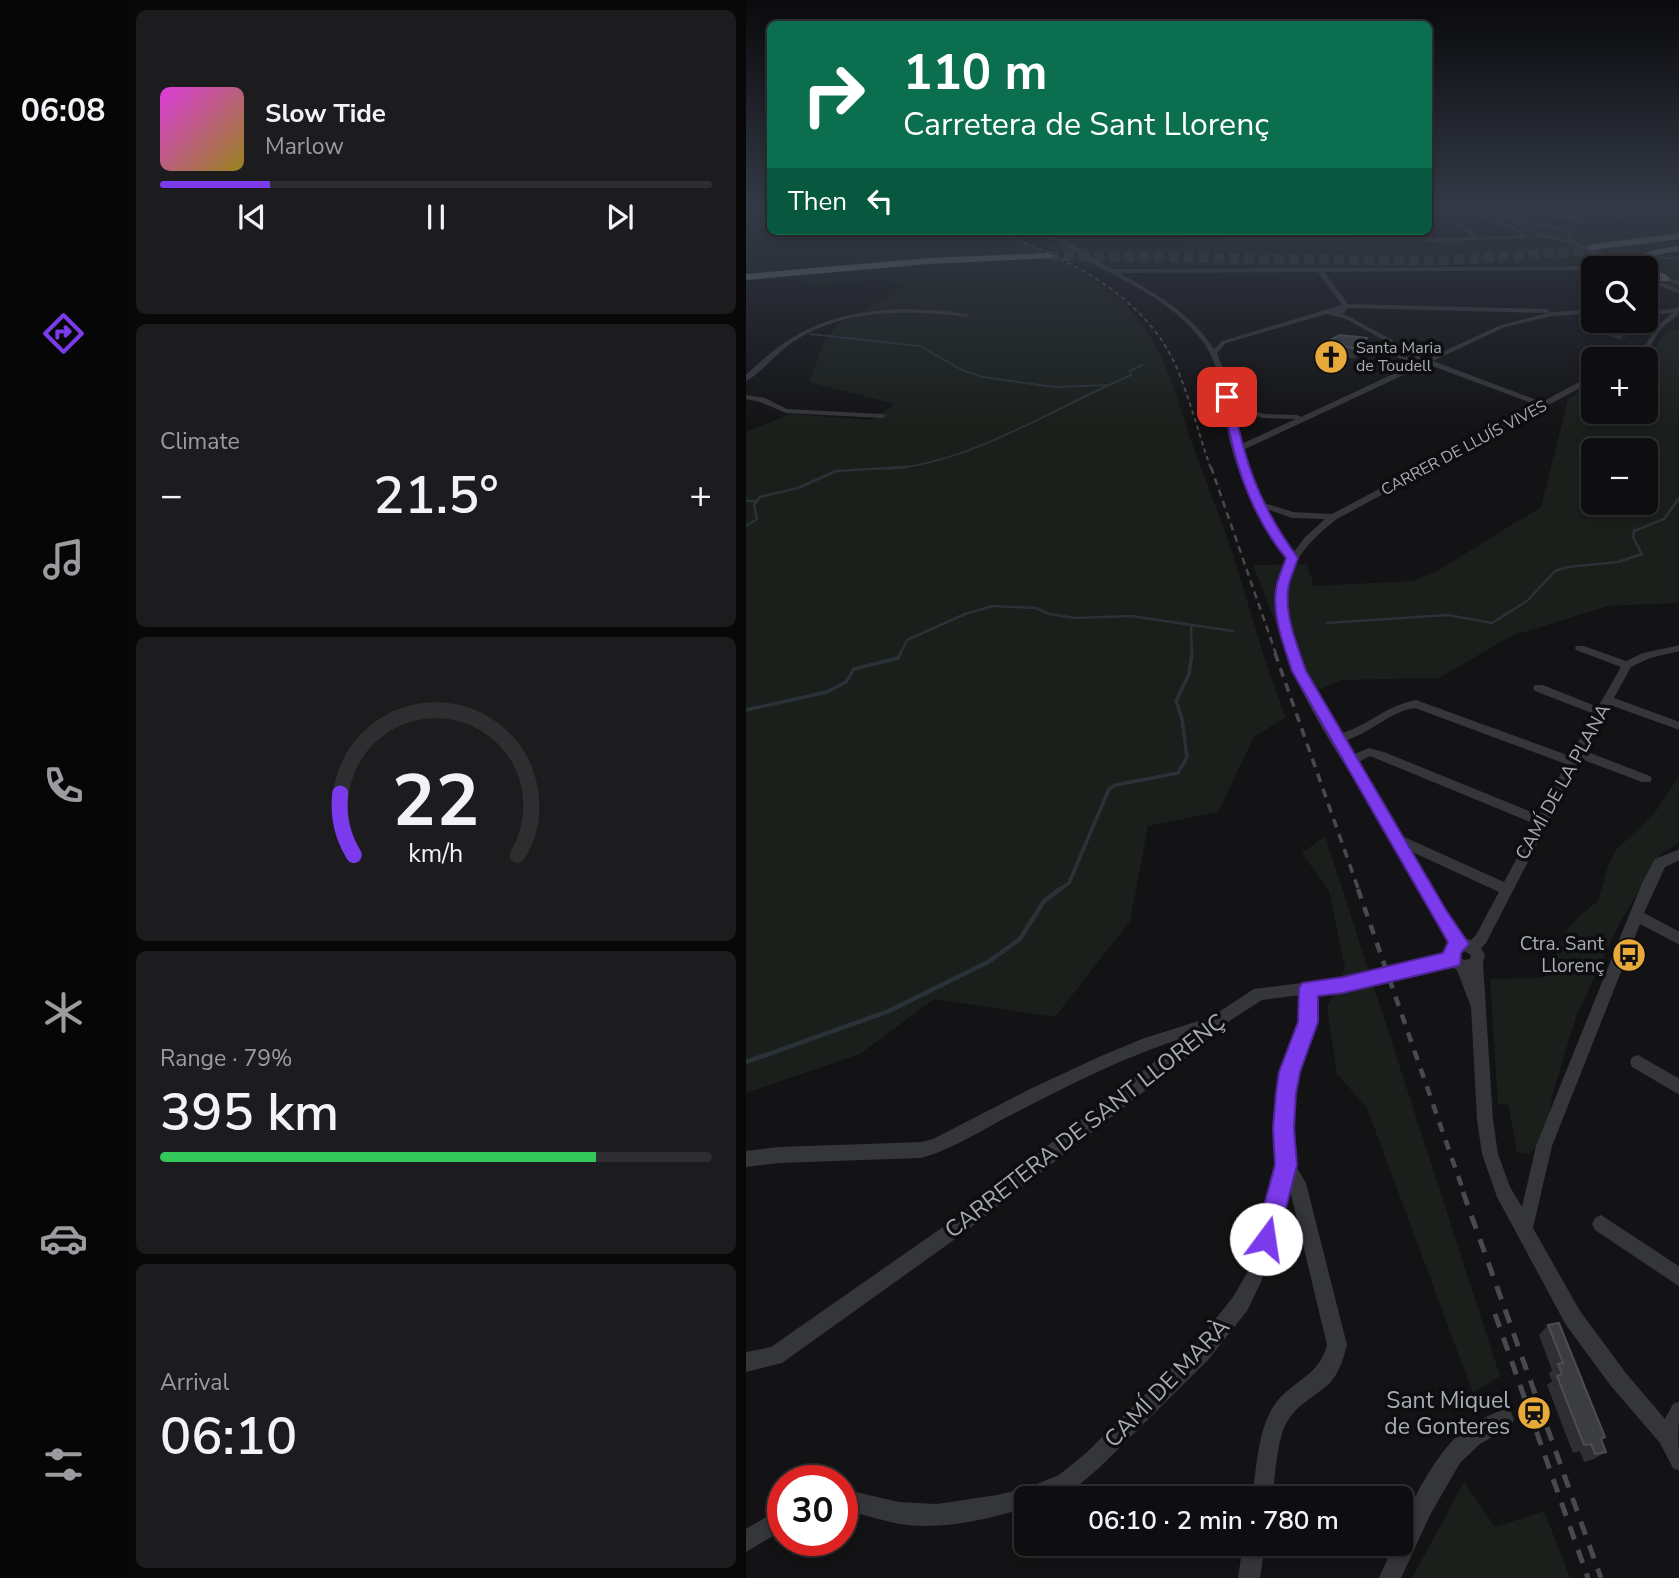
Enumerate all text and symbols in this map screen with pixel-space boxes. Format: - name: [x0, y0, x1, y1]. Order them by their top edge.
- text: 110 m: [903, 39, 1047, 106]
- icon: right: [788, 49, 879, 140]
- text: 06:08: [21, 89, 105, 132]
- text: Slow Tide: [265, 96, 386, 131]
- text: Carretera de Sant Llorenç: [903, 103, 1269, 146]
- text: Marlow: [265, 131, 344, 162]
- icon: left: [861, 182, 899, 220]
- text: Then: [788, 184, 847, 219]
- icon: previous: [233, 198, 271, 236]
- icon: pause: [417, 198, 455, 236]
- icon: next: [601, 198, 639, 236]
- map controls: [1581, 256, 1658, 515]
- button: search: [1581, 256, 1658, 333]
- icon: directions: [39, 309, 88, 358]
- place label: Santa Maria de Toudell: [1356, 337, 1442, 377]
- church icon: Santa Maria de Toudell: [1312, 338, 1350, 376]
- button: +: [1581, 347, 1658, 424]
- pin: [1197, 367, 1257, 427]
- icon: arrive: [1208, 378, 1246, 416]
- street label: CARRER DE LLUÍS VIVES: [1377, 395, 1551, 501]
- text: Climate: [160, 426, 240, 457]
- button: −: [1581, 438, 1658, 515]
- text: 21.5°: [373, 460, 499, 531]
- text: −: [160, 470, 183, 521]
- text: +: [689, 470, 712, 521]
- icon: music: [39, 535, 88, 584]
- street label: CAMÍ DE LA PLANA: [1509, 699, 1617, 865]
- text: 22: [392, 751, 480, 851]
- icon: phone: [39, 761, 88, 810]
- text: km/h: [408, 837, 464, 871]
- place label: Ctra. Sant Llorenç: [1520, 931, 1604, 979]
- bus stop icon: Ctra. Sant Llorenç: [1610, 936, 1648, 974]
- icon: climate: [39, 988, 88, 1037]
- street label: CARRETERA DE SANT LLORENÇ: [938, 1007, 1232, 1245]
- text: Range · 79%: [160, 1043, 292, 1074]
- text: 395 km: [160, 1077, 339, 1148]
- position arrow: [1229, 1202, 1303, 1276]
- icon: car: [39, 1214, 88, 1263]
- street label: CAMÍ DE MARÀ: [1097, 1312, 1237, 1454]
- text: Arrival: [160, 1367, 229, 1398]
- place label: Sant Miquel de Gonteres: [1384, 1385, 1510, 1442]
- station icon: Sant Miquel de Gonteres: [1515, 1394, 1553, 1432]
- text: 06:10: [160, 1401, 297, 1472]
- icon: filters: [39, 1440, 88, 1489]
- speed limit sign: 30: [767, 1465, 858, 1556]
- text: 06:10 · 2 min · 780 m: [1088, 1503, 1339, 1538]

